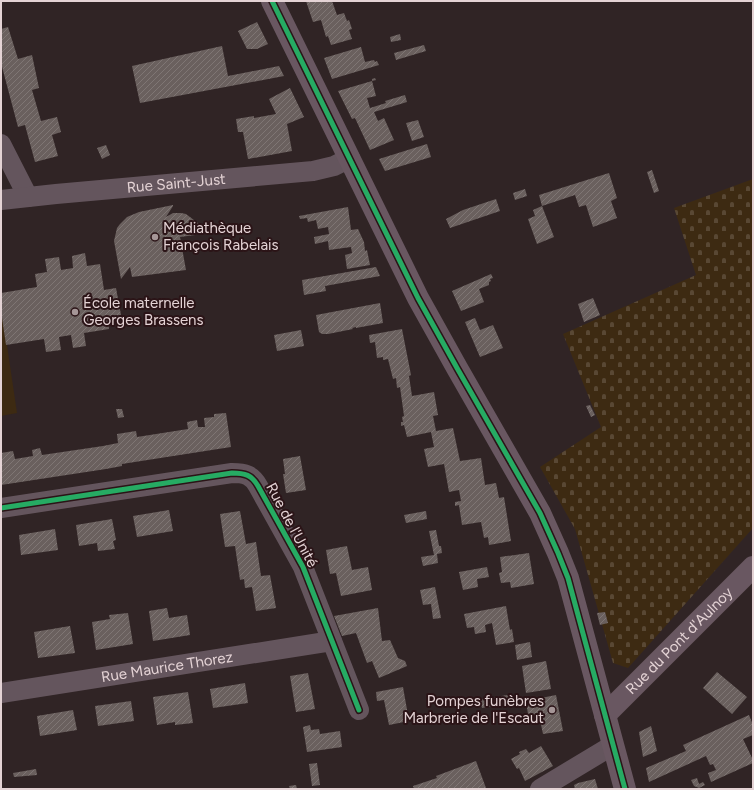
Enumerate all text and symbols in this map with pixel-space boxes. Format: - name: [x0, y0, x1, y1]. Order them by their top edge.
- street label: Rue Saint-Just: [126, 170, 227, 197]
- place label: Médiathèque François Rabelais: [163, 219, 279, 254]
- marker: Médiathèque François Rabelais: [150, 232, 160, 242]
- place label: École maternelle Georges Brassens: [83, 294, 203, 329]
- marker: École maternelle Georges Brassens: [70, 307, 80, 317]
- street label: Rue de l'Unité: [262, 480, 322, 570]
- street label: Rue du Pont d'Aulnoy: [622, 583, 737, 698]
- street label: Rue Maurice Thorez: [100, 648, 234, 686]
- place label: Pompes funèbres Marbrerie de l'Escaut: [403, 692, 544, 727]
- marker: Pompes funèbres Marbrerie de l'Escaut: [547, 705, 557, 715]

